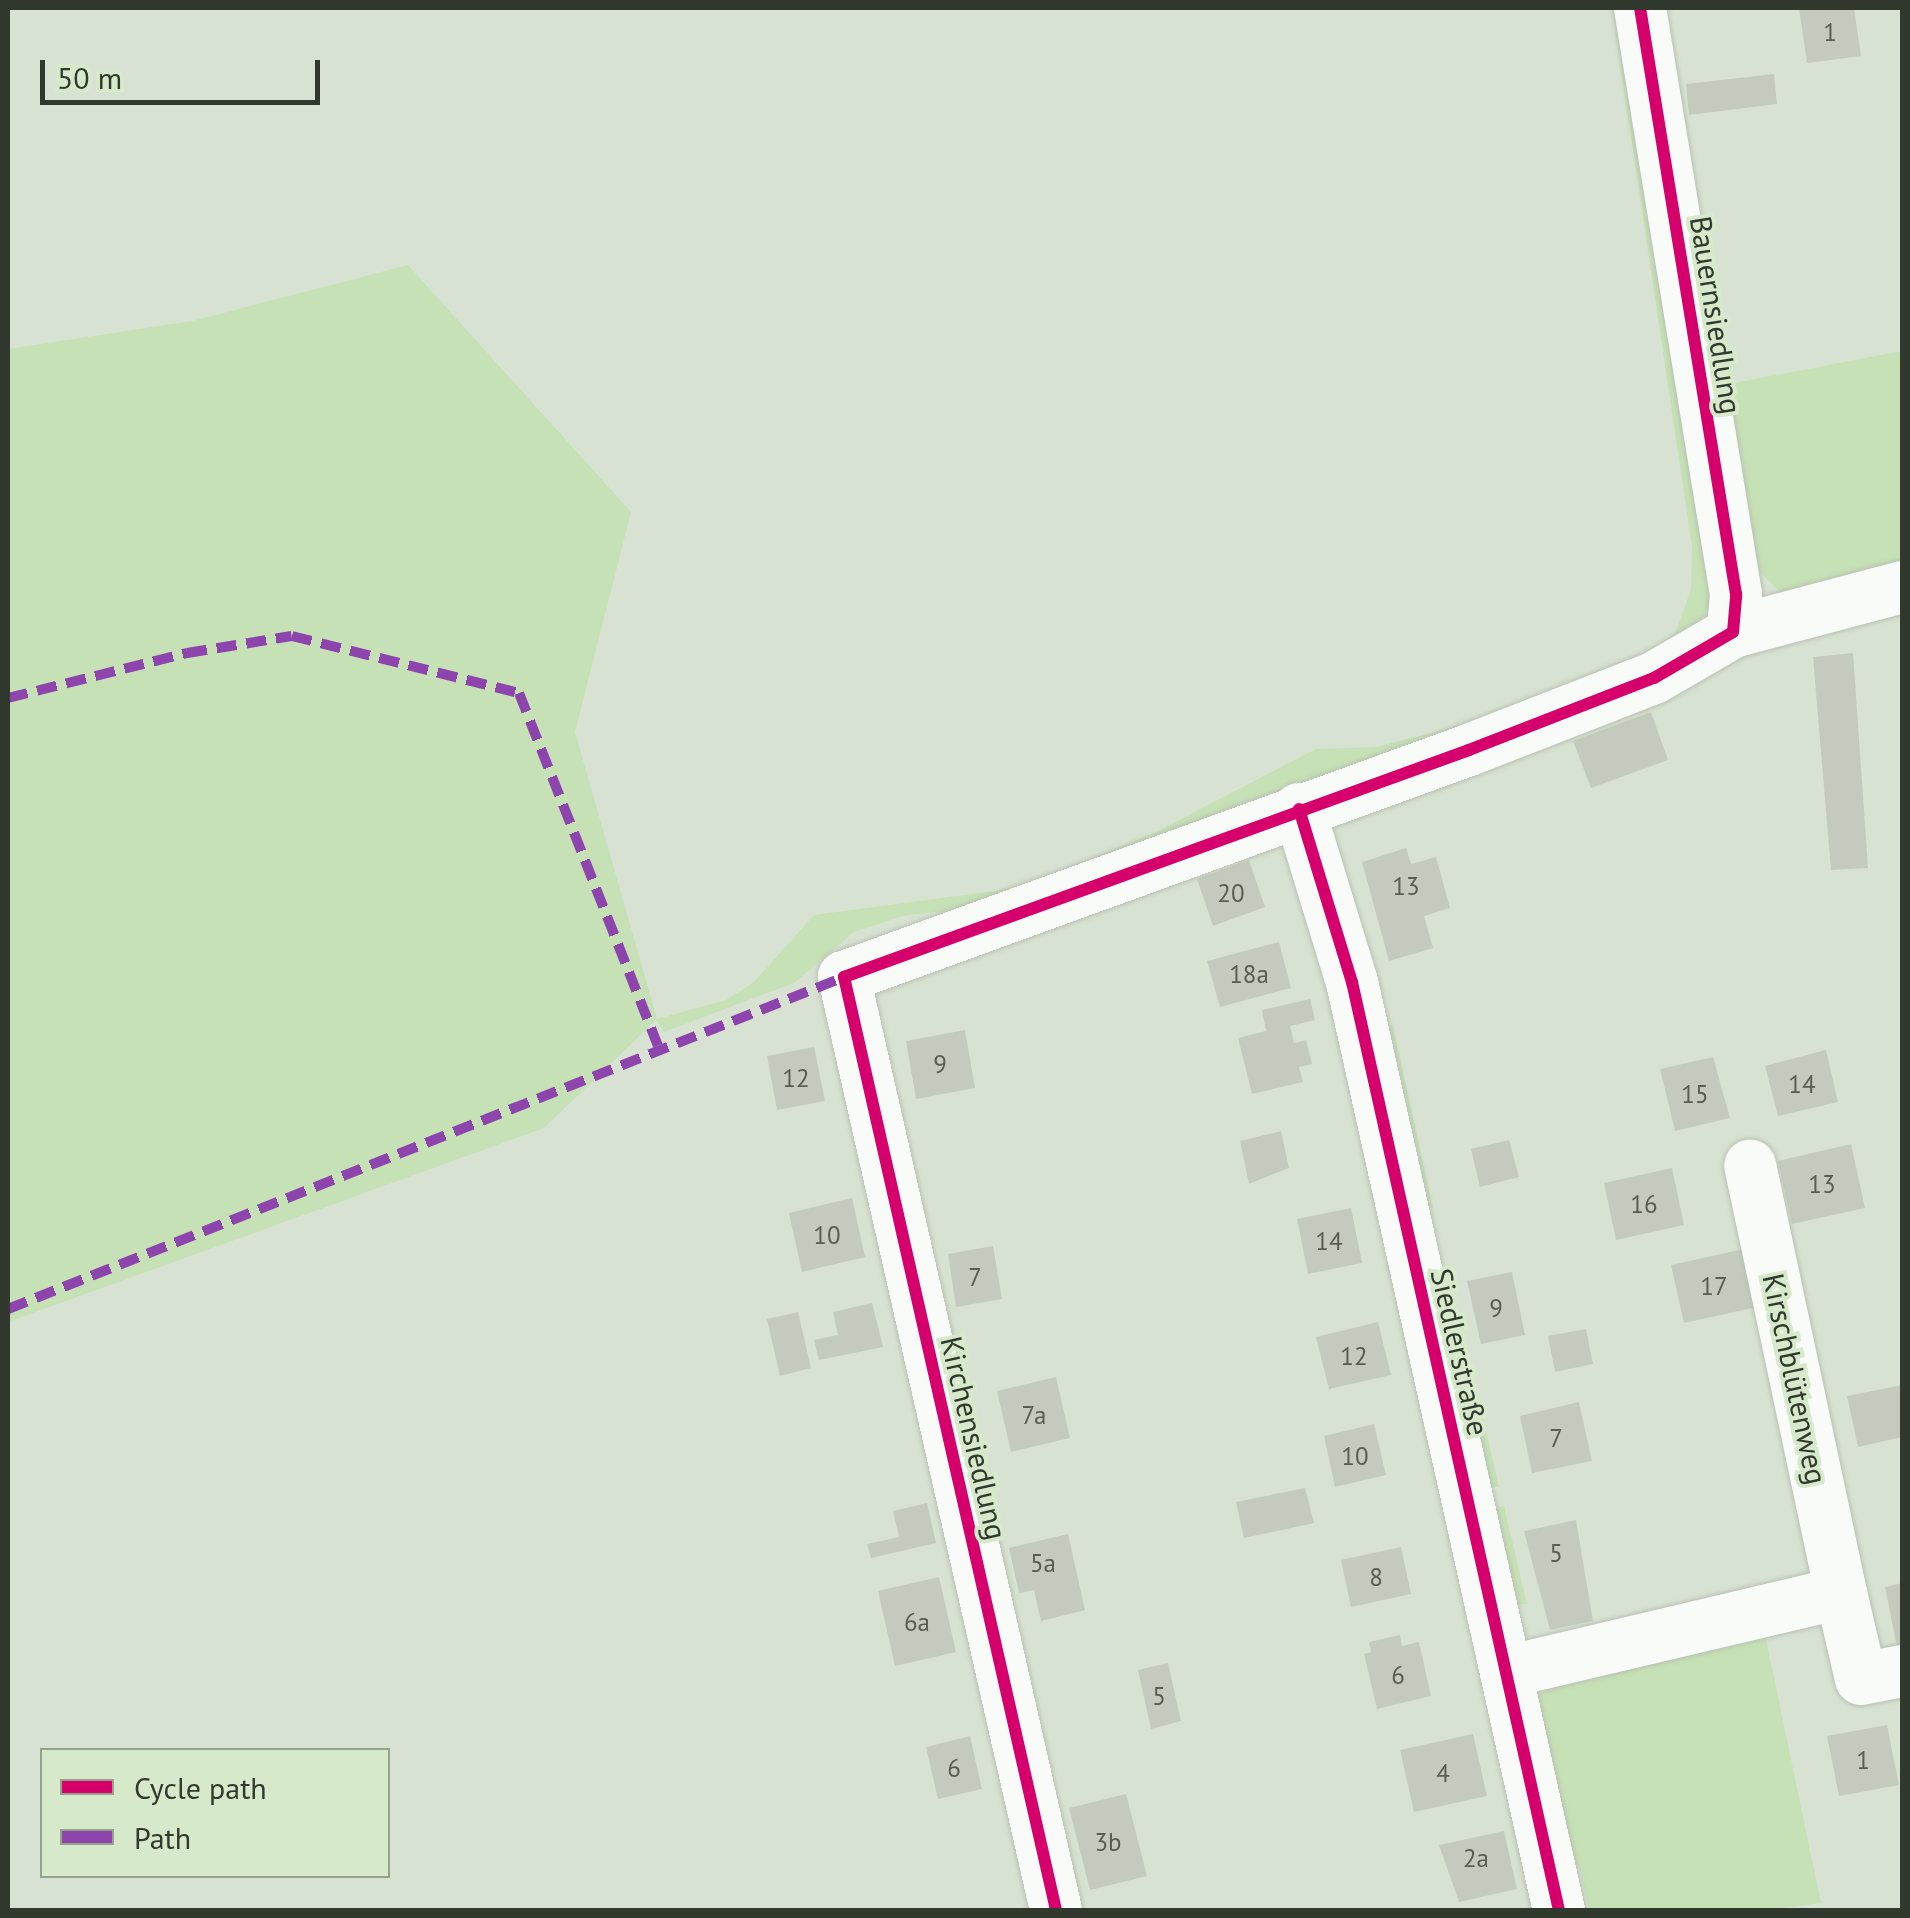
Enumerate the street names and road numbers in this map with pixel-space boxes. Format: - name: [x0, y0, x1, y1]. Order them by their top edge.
- street label: Bauernsiedlung: [1683, 213, 1749, 417]
- street label: Siedlerstraße: [1423, 1265, 1497, 1439]
- street label: Kirschblütenweg: [1755, 1270, 1835, 1488]
- street label: Kirchensiedlung: [933, 1333, 1015, 1543]

